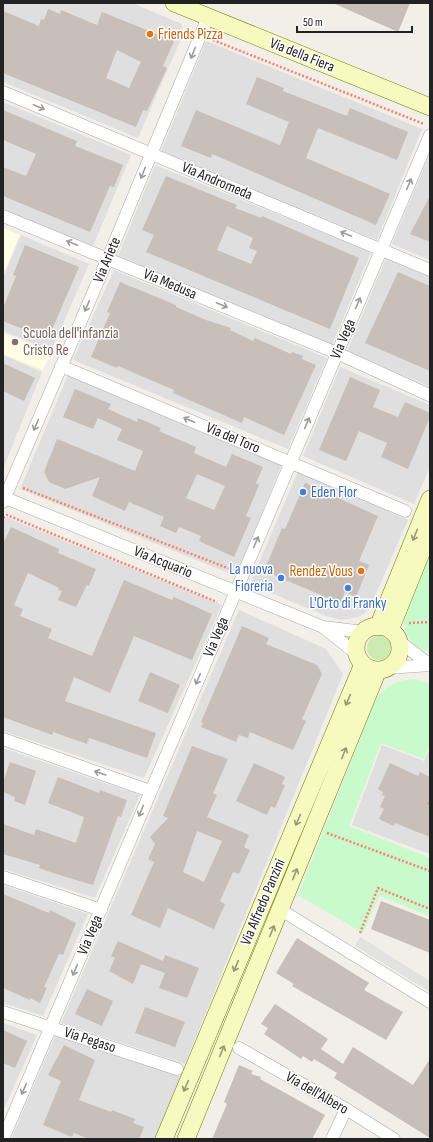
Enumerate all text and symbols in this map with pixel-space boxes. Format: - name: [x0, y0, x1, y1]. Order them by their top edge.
- scale bar: [297, 8, 412, 34]
- text: 50 m: [303, 15, 323, 30]
- place label: Friends Pizza: [158, 25, 223, 44]
- marker: Friends Pizza: [145, 29, 155, 39]
- street label: Via della Fiera: [267, 33, 337, 77]
- one-way arrow: [189, 47, 196, 59]
- one-way arrow: [33, 104, 45, 111]
- street label: Via Andromeda: [179, 158, 255, 204]
- one-way arrow: [138, 167, 146, 179]
- one-way arrow: [406, 178, 414, 190]
- one-way arrow: [340, 230, 352, 238]
- street label: Via Ariete: [89, 234, 125, 286]
- one-way arrow: [67, 239, 79, 247]
- street label: Via Medusa: [140, 264, 200, 304]
- one-way arrow: [355, 298, 363, 310]
- one-way arrow: [83, 299, 90, 311]
- one-way arrow: [215, 302, 227, 309]
- street label: Via Vega: [326, 316, 360, 362]
- place label: Scuola dell'infanzia Cristo Re: [23, 324, 119, 360]
- marker: Scuola dell'infanzia Cristo Re: [10, 337, 20, 347]
- one-way arrow: [184, 415, 196, 423]
- one-way arrow: [303, 417, 311, 429]
- street label: Via del Toro: [203, 418, 263, 458]
- one-way arrow: [31, 419, 39, 431]
- place label: Eden Flor: [311, 483, 358, 502]
- marker: Eden Flor: [298, 487, 308, 497]
- one-way arrow: [411, 529, 419, 541]
- one-way arrow: [253, 537, 260, 549]
- street label: Via Acquario: [131, 542, 195, 582]
- place label: La nuova Fioreria: [229, 560, 273, 596]
- place label: Rendez Vous: [290, 562, 353, 581]
- marker: Rendez Vous: [356, 566, 366, 576]
- marker: La nuova Fioreria: [276, 573, 286, 583]
- marker: L'Orto di Franky: [343, 583, 353, 593]
- place label: L'Orto di Franky: [310, 594, 387, 613]
- street label: Via Vega: [199, 614, 233, 660]
- one-way arrow: [194, 672, 201, 684]
- one-way arrow: [344, 694, 351, 706]
- one-way arrow: [341, 748, 348, 760]
- one-way arrow: [94, 769, 106, 777]
- one-way arrow: [137, 805, 145, 817]
- one-way arrow: [293, 814, 301, 826]
- street label: Via Alfredo Panzini: [236, 856, 290, 948]
- one-way arrow: [292, 868, 300, 880]
- street label: Via Vega: [73, 912, 107, 958]
- one-way arrow: [269, 925, 276, 937]
- one-way arrow: [232, 959, 240, 971]
- one-way arrow: [71, 963, 78, 975]
- street label: Via Pegaso: [62, 1023, 118, 1057]
- one-way arrow: [219, 1046, 227, 1058]
- street label: Via dell'Albero: [282, 1067, 352, 1119]
- one-way arrow: [182, 1079, 189, 1091]
- one-way arrow: [20, 1083, 27, 1095]

